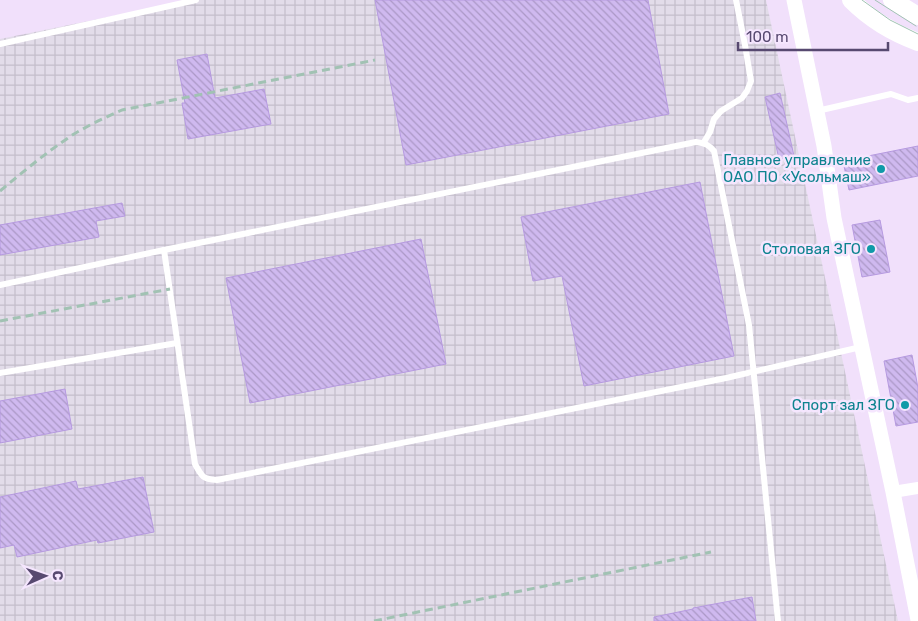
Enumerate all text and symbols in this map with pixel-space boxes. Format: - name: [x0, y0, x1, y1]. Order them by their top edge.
- scale bar: [738, 20, 888, 52]
- text: 100 m: [746, 28, 788, 46]
- place label: Главное управление ОАО ПО «Усольмаш»: [723, 151, 871, 186]
- marker: Главное управление ОАО ПО «Усольмаш»: [875, 163, 887, 175]
- place label: Столовая ЗГО: [762, 240, 861, 258]
- marker: Столовая ЗГО: [865, 243, 877, 255]
- place label: Спорт зал ЗГО: [792, 396, 895, 414]
- marker: Спорт зал ЗГО: [899, 399, 911, 411]
- north arrow: [20, 551, 70, 601]
- text: С: [49, 570, 66, 581]

